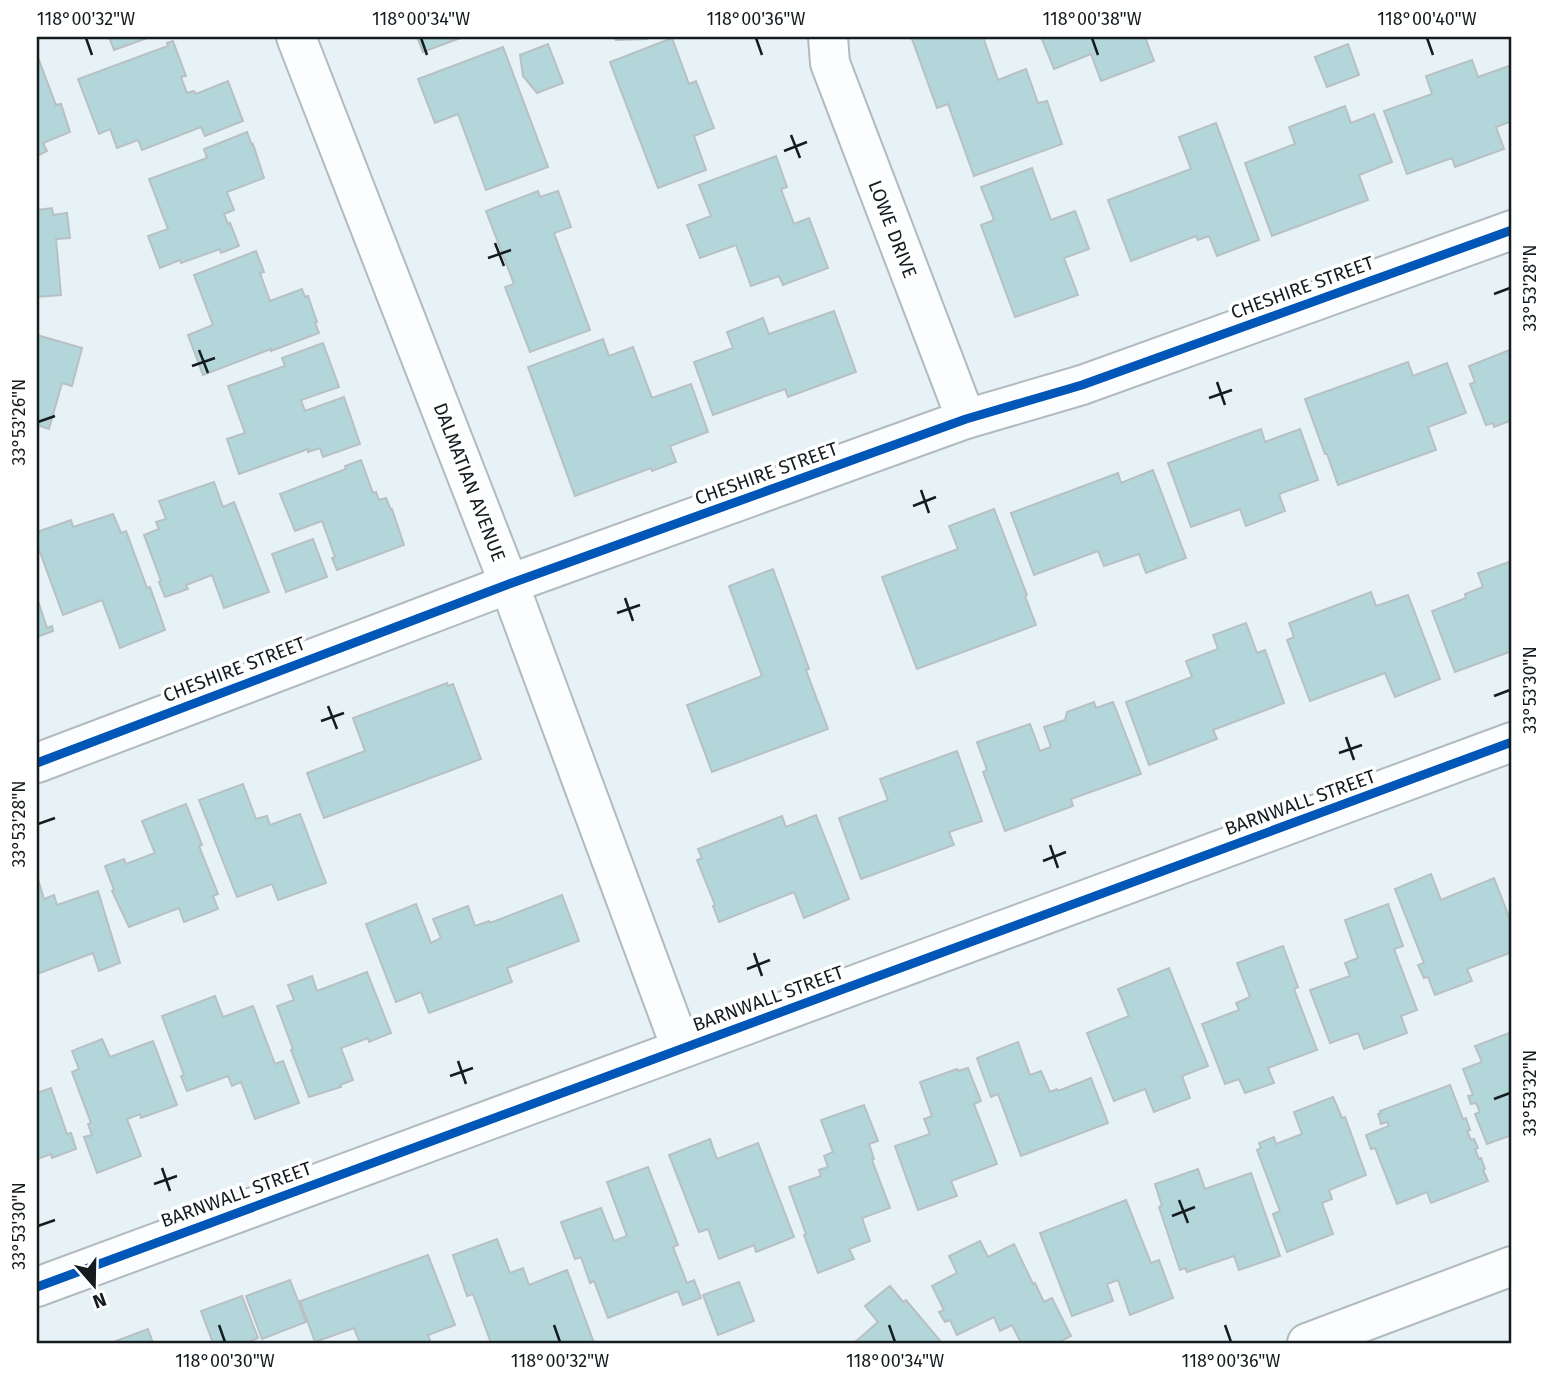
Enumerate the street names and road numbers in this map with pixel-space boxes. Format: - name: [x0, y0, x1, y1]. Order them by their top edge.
- street label: LOWE DRIVE: [863, 177, 922, 281]
- street label: CHESHIRE STREET: [1228, 251, 1377, 324]
- street label: DALMATIAN AVENUE: [429, 399, 510, 565]
- street label: CHESHIRE STREET: [692, 437, 841, 510]
- street label: CHESHIRE STREET: [160, 632, 309, 707]
- street label: BARNWALL STREET: [1222, 764, 1379, 840]
- street label: BARNWALL STREET: [690, 960, 847, 1036]
- street label: BARNWALL STREET: [158, 1156, 315, 1232]

